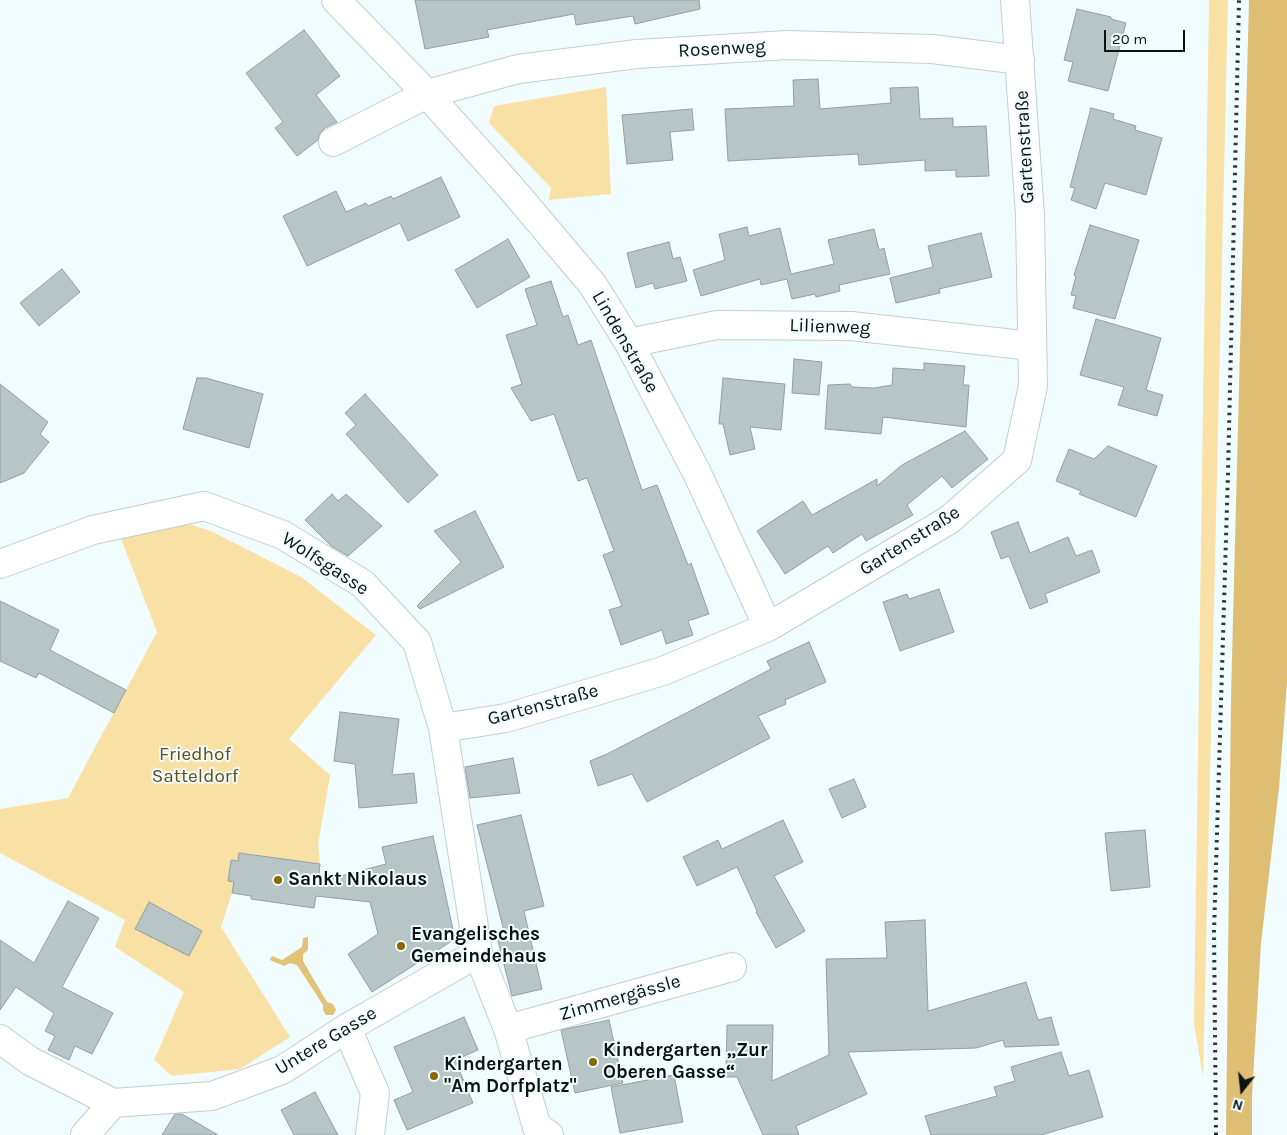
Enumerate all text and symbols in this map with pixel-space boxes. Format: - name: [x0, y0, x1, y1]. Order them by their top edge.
- scale bar: [1107, 20, 1188, 52]
- text: 20 m: [1112, 30, 1147, 48]
- street label: Rosenweg: [678, 35, 766, 63]
- street label: Gartenstraße: [1011, 90, 1039, 204]
- street label: Lindenstraße: [587, 287, 663, 397]
- street label: Lilienweg: [789, 314, 871, 340]
- street label: Gartenstraße: [856, 501, 964, 581]
- street label: Wolfsgasse: [277, 527, 373, 601]
- street label: Gartenstraße: [485, 679, 601, 731]
- park label: Friedhof Satteldorf: [152, 744, 238, 788]
- place label: Sankt Nikolaus: [288, 869, 427, 891]
- marker: Sankt Nikolaus: [272, 874, 284, 886]
- place label: Evangelisches Gemeindehaus: [411, 924, 547, 968]
- marker: Evangelisches Gemeindehaus: [395, 940, 407, 952]
- street label: Zimmergässle: [557, 970, 683, 1026]
- street label: Untere Gasse: [271, 1002, 381, 1080]
- place label: Kindergarten „Zur Oberen Gasse“: [603, 1040, 767, 1084]
- place label: Kindergarten "Am Dorfplatz": [444, 1054, 577, 1098]
- marker: Kindergarten „Zur Oberen Gasse“: [587, 1056, 599, 1068]
- north arrow: [1217, 1065, 1267, 1115]
- marker: Kindergarten "Am Dorfplatz": [428, 1070, 440, 1082]
- text: N: [1231, 1095, 1245, 1114]

